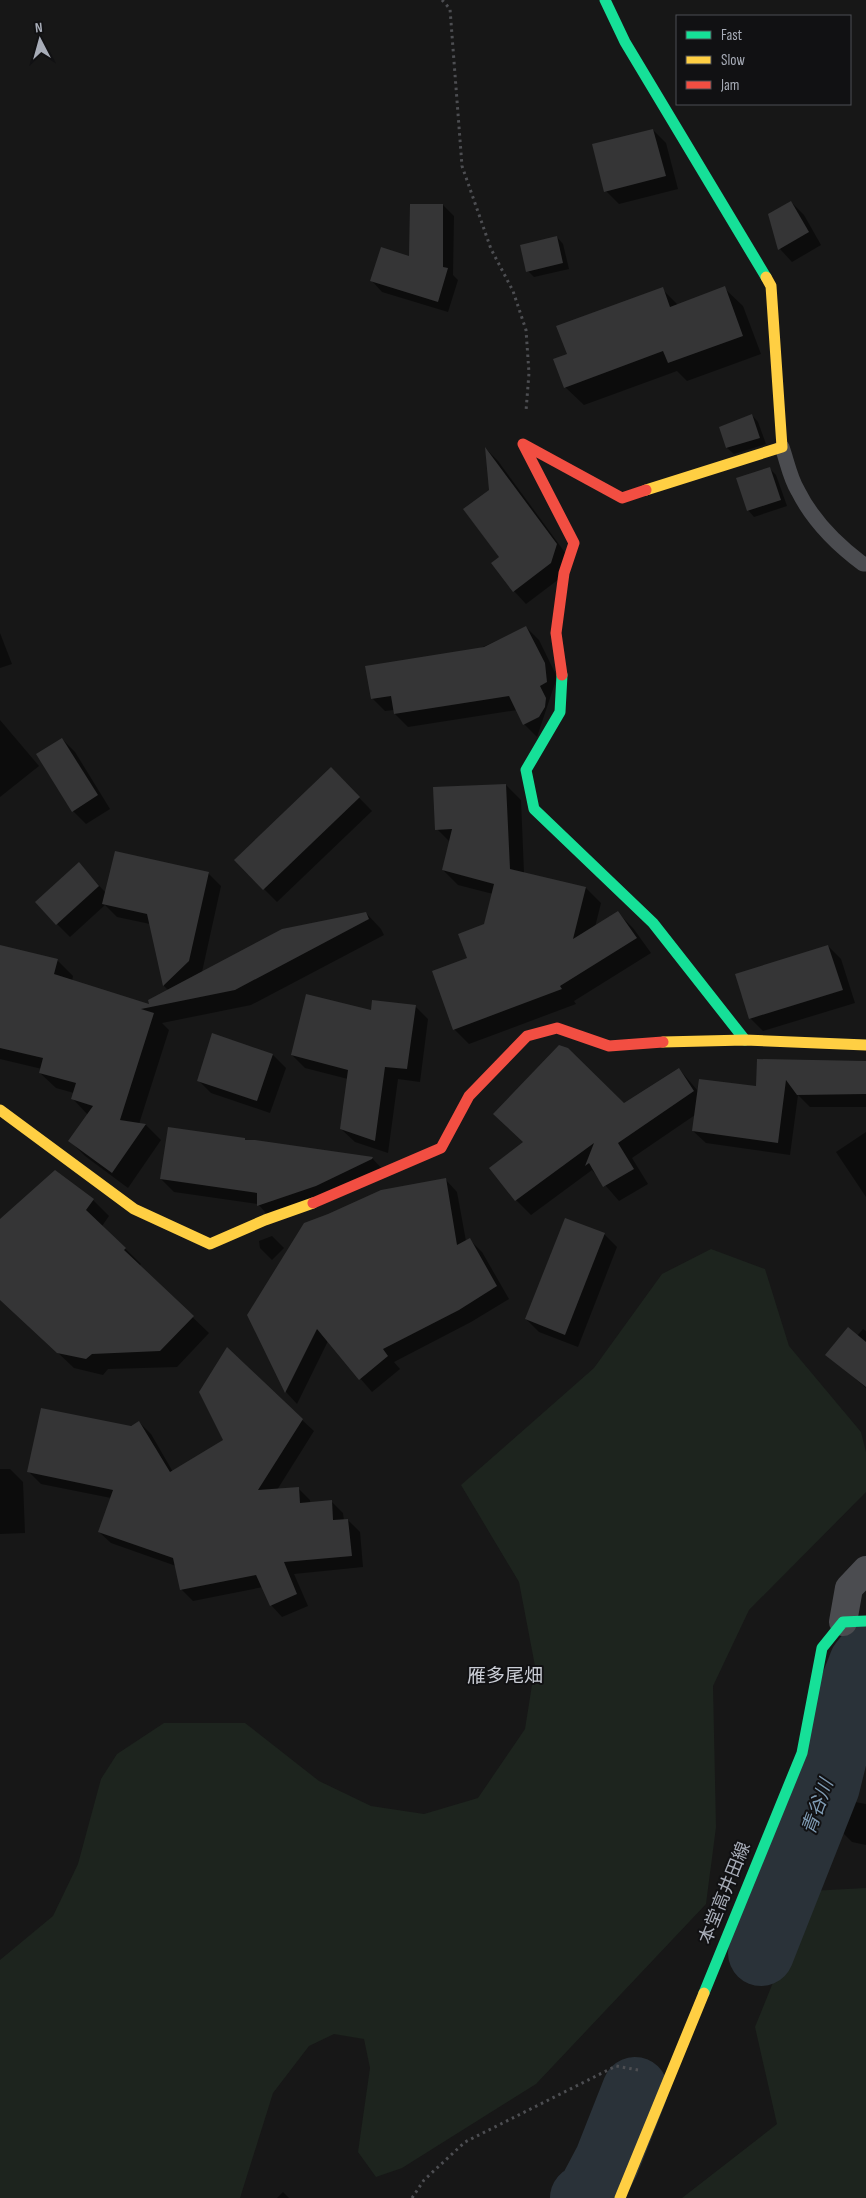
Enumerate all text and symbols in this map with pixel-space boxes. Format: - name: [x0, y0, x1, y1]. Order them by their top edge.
- north arrow: [15, 15, 65, 65]
- legend: [676, 15, 851, 105]
- text: N: [34, 19, 43, 36]
- text: Fast: [721, 26, 743, 45]
- text: Slow: [721, 51, 745, 70]
- text: Jam: [720, 76, 739, 95]
- district label: 雁多尾畑: [467, 1665, 543, 1688]
- water label: 青谷川: [797, 1774, 839, 1838]
- street label: 本堂高井田線: [695, 1839, 755, 1947]

